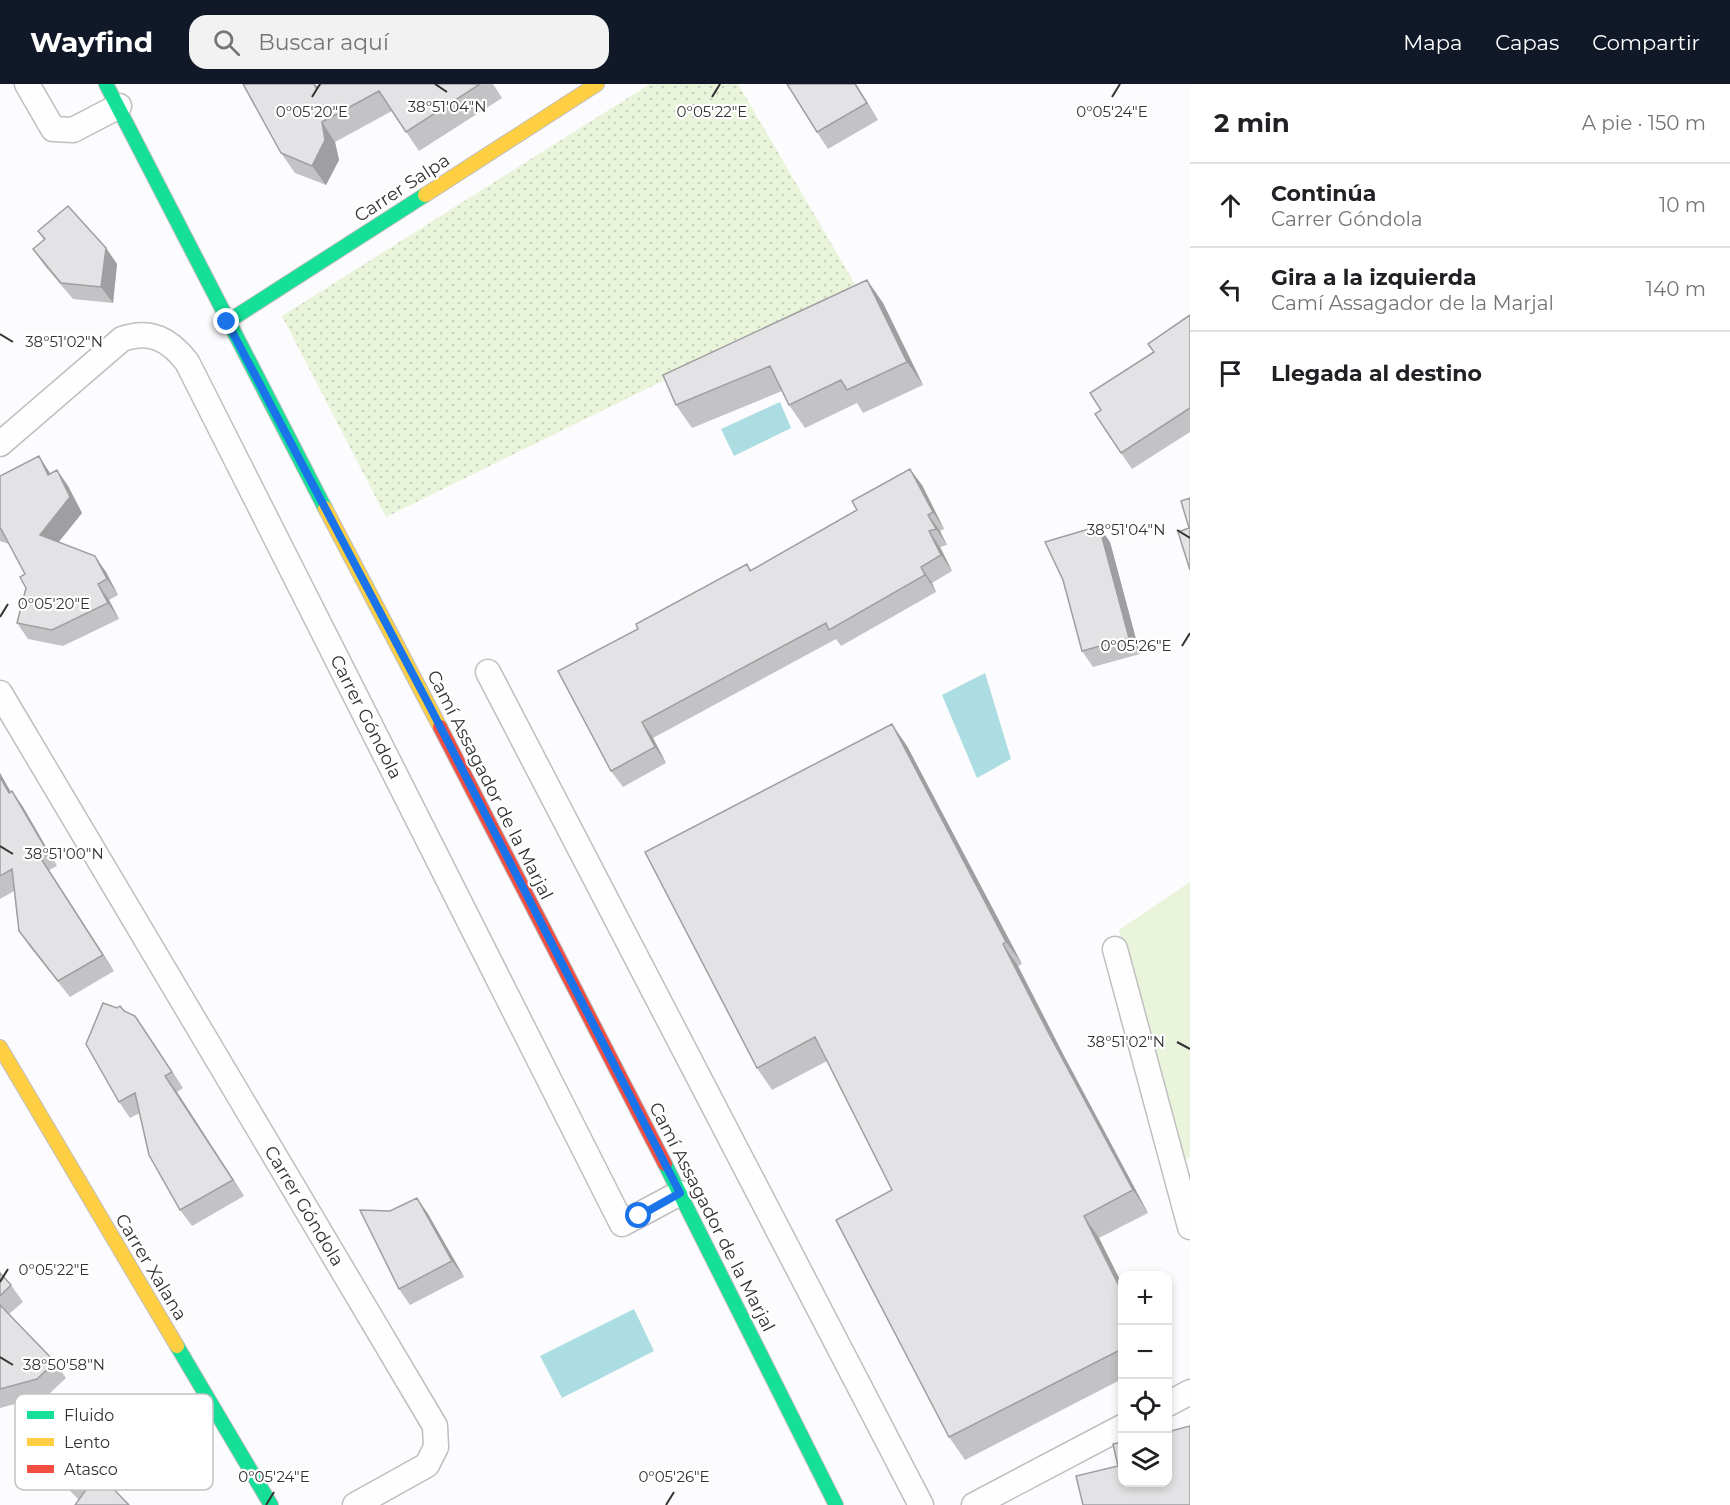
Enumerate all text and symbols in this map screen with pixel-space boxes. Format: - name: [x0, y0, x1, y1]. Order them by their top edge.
- search box: [189, 15, 609, 69]
- text: Wayfind: [30, 25, 153, 59]
- icon: search: [210, 26, 243, 59]
- text: Buscar aquí: [258, 29, 389, 56]
- text: Mapa: [1403, 30, 1462, 55]
- text: Capas: [1495, 30, 1559, 55]
- text: Compartir: [1592, 30, 1700, 55]
- text: 38°51'04"N: [408, 97, 486, 116]
- text: 0°05'20"E: [276, 102, 348, 121]
- text: 0°05'22"E: [677, 102, 747, 121]
- text: 0°05'24"E: [1076, 102, 1148, 121]
- text: 2 min: [1214, 107, 1290, 139]
- text: A pie · 150 m: [1582, 111, 1706, 135]
- street label: Carrer Salpa: [350, 149, 454, 227]
- text: Continúa: [1271, 180, 1376, 207]
- icon: ahead: [1214, 189, 1247, 222]
- text: 10 m: [1659, 193, 1706, 217]
- text: Carrer Góndola: [1271, 207, 1423, 231]
- text: Gira a la izquierda: [1271, 264, 1477, 291]
- icon: left: [1214, 273, 1247, 306]
- text: 140 m: [1646, 277, 1706, 301]
- text: Camí Assagador de la Marjal: [1271, 291, 1554, 315]
- route end: [213, 308, 239, 334]
- text: 38°51'02"N: [25, 332, 103, 351]
- icon: arrive: [1214, 357, 1247, 390]
- text: Llegada al destino: [1271, 360, 1482, 387]
- text: 38°51'04"N: [1087, 520, 1165, 539]
- text: 0°05'20"E: [18, 594, 90, 613]
- text: 0°05'26"E: [1100, 636, 1172, 655]
- street label: Carrer Góndola: [325, 651, 407, 783]
- street label: Camí Assagador de la Marjal: [422, 667, 558, 903]
- text: 38°51'00"N: [24, 844, 104, 863]
- text: 38°51'02"N: [1087, 1032, 1165, 1051]
- street label: Camí Assagador de la Marjal: [644, 1099, 780, 1335]
- street label: Carrer Góndola: [259, 1142, 349, 1270]
- route start: [625, 1202, 651, 1228]
- street label: Carrer Xalana: [111, 1210, 191, 1324]
- text: 0°05'22"E: [19, 1260, 89, 1279]
- map controls: [1118, 1271, 1172, 1487]
- button: +: [1118, 1271, 1172, 1325]
- button: −: [1118, 1325, 1172, 1379]
- text: 38°50'58"N: [23, 1355, 105, 1374]
- button: locate: [1118, 1379, 1172, 1433]
- legend: [15, 1394, 213, 1490]
- text: Fluido: [64, 1406, 114, 1425]
- text: Lento: [64, 1433, 110, 1452]
- button: layers: [1118, 1433, 1172, 1487]
- text: Atasco: [64, 1460, 118, 1479]
- text: 0°05'24"E: [238, 1467, 310, 1486]
- text: 0°05'26"E: [638, 1467, 710, 1486]

